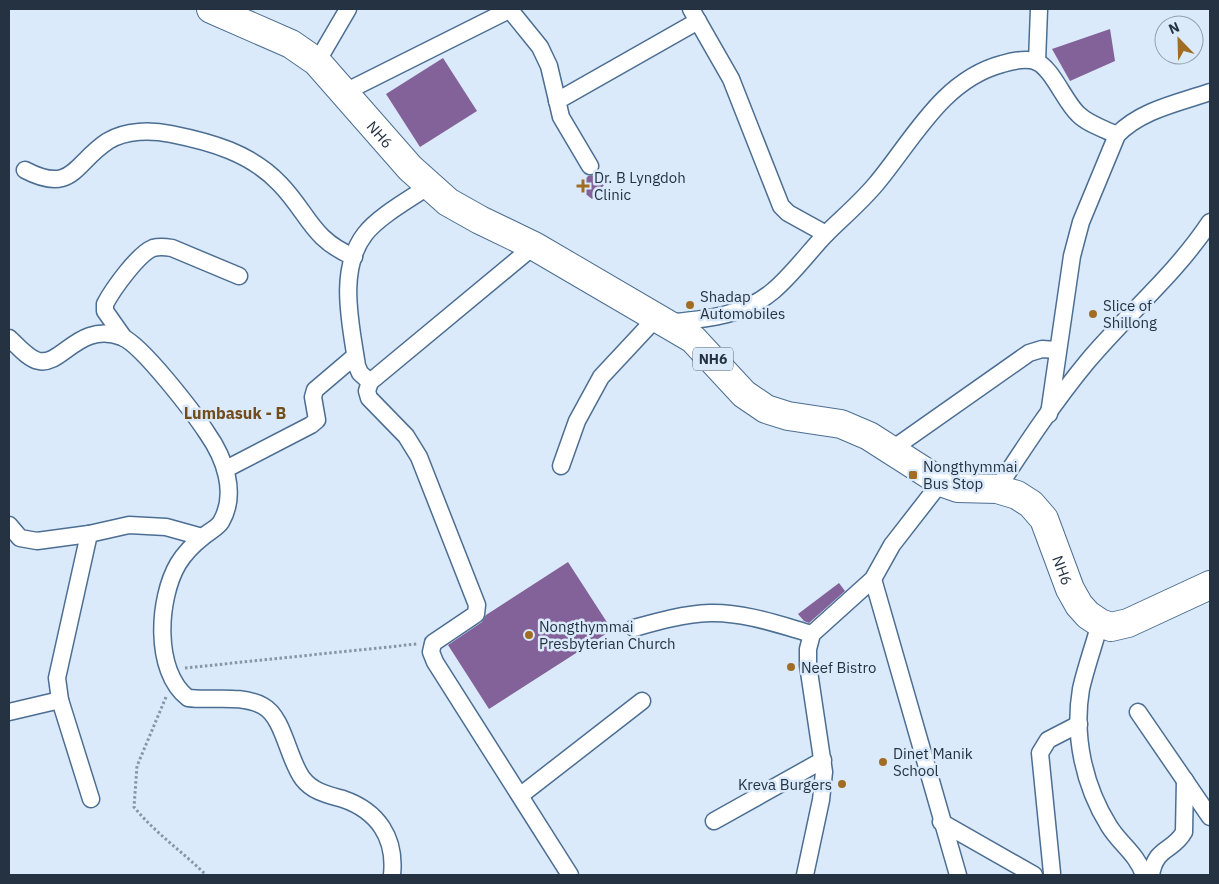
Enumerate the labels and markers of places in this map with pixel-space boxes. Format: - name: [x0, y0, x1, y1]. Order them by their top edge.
- place label: Dr. B Lyngdoh Clinic: [594, 168, 686, 204]
- marker: Dr. B Lyngdoh Clinic: [576, 179, 590, 193]
- place label: Shadap Automobiles: [700, 287, 785, 323]
- place label: Slice of Shillong: [1103, 296, 1157, 332]
- marker: Shadap Automobiles: [684, 299, 696, 311]
- marker: Slice of Shillong: [1087, 308, 1099, 320]
- place label: Nongthymmai Bus Stop: [923, 457, 1018, 493]
- marker: Nongthymmai Bus Stop: [907, 469, 919, 481]
- place label: Nongthymmai Presbyterian Church: [539, 617, 676, 653]
- marker: Nongthymmai Presbyterian Church: [523, 629, 535, 641]
- place label: Neef Bistro: [801, 658, 876, 677]
- marker: Neef Bistro: [785, 661, 797, 673]
- place label: Dinet Manik School: [893, 744, 973, 780]
- marker: Dinet Manik School: [877, 756, 889, 768]
- place label: Kreva Burgers: [738, 775, 832, 794]
- marker: Kreva Burgers: [836, 778, 848, 790]

